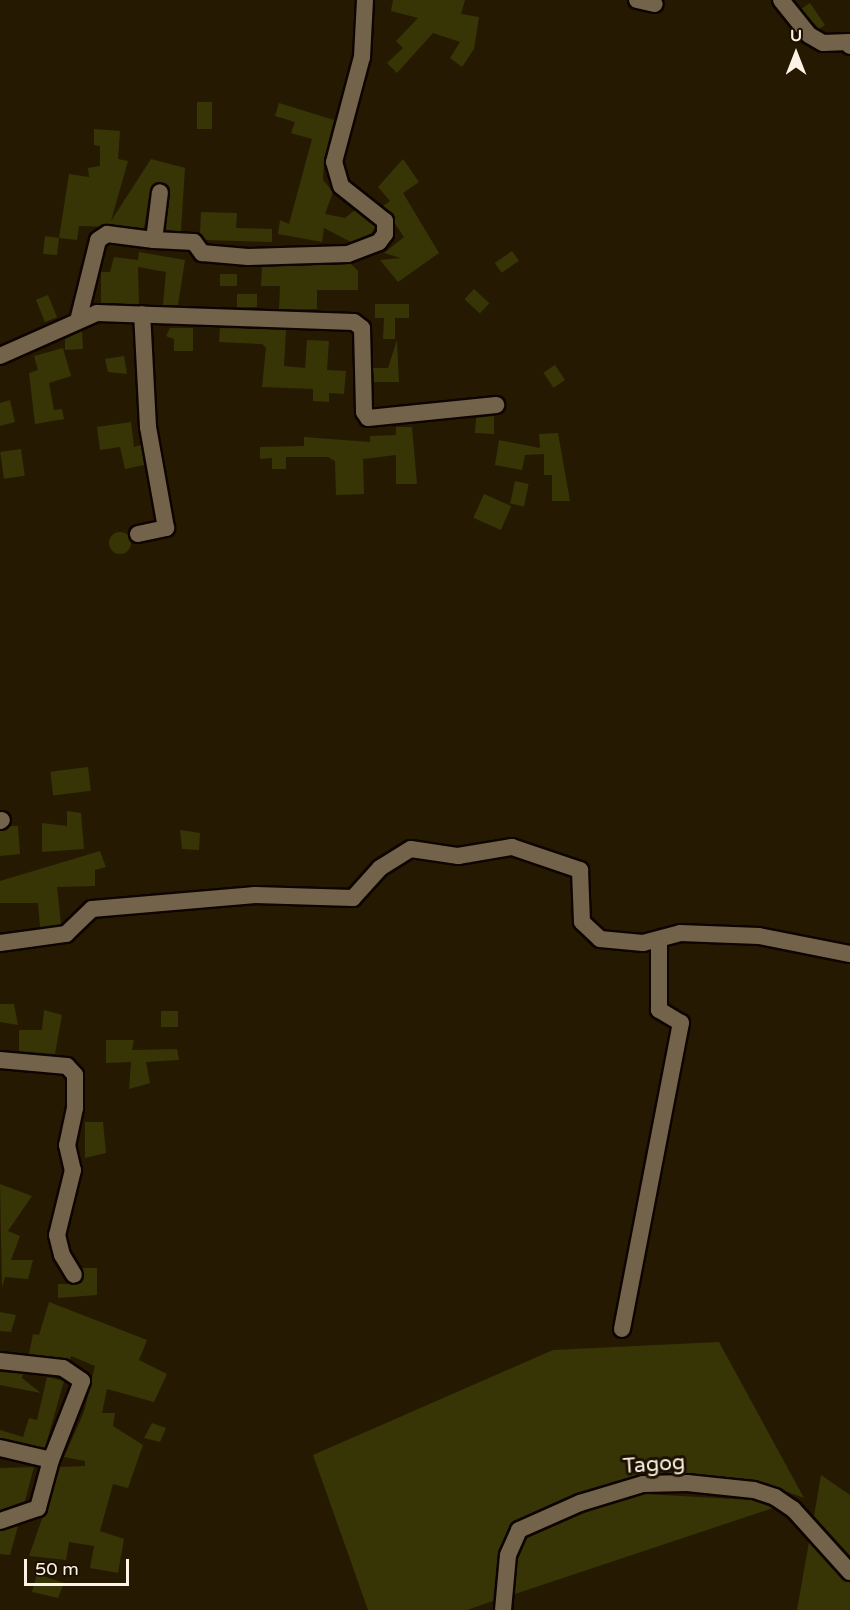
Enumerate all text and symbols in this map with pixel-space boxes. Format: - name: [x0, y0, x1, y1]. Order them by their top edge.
- north arrow: [766, 24, 826, 84]
- text: U: [790, 26, 802, 46]
- street label: Tagog: [622, 1450, 686, 1480]
- scale bar: [27, 1547, 132, 1585]
- text: 50 m: [35, 1558, 79, 1580]

